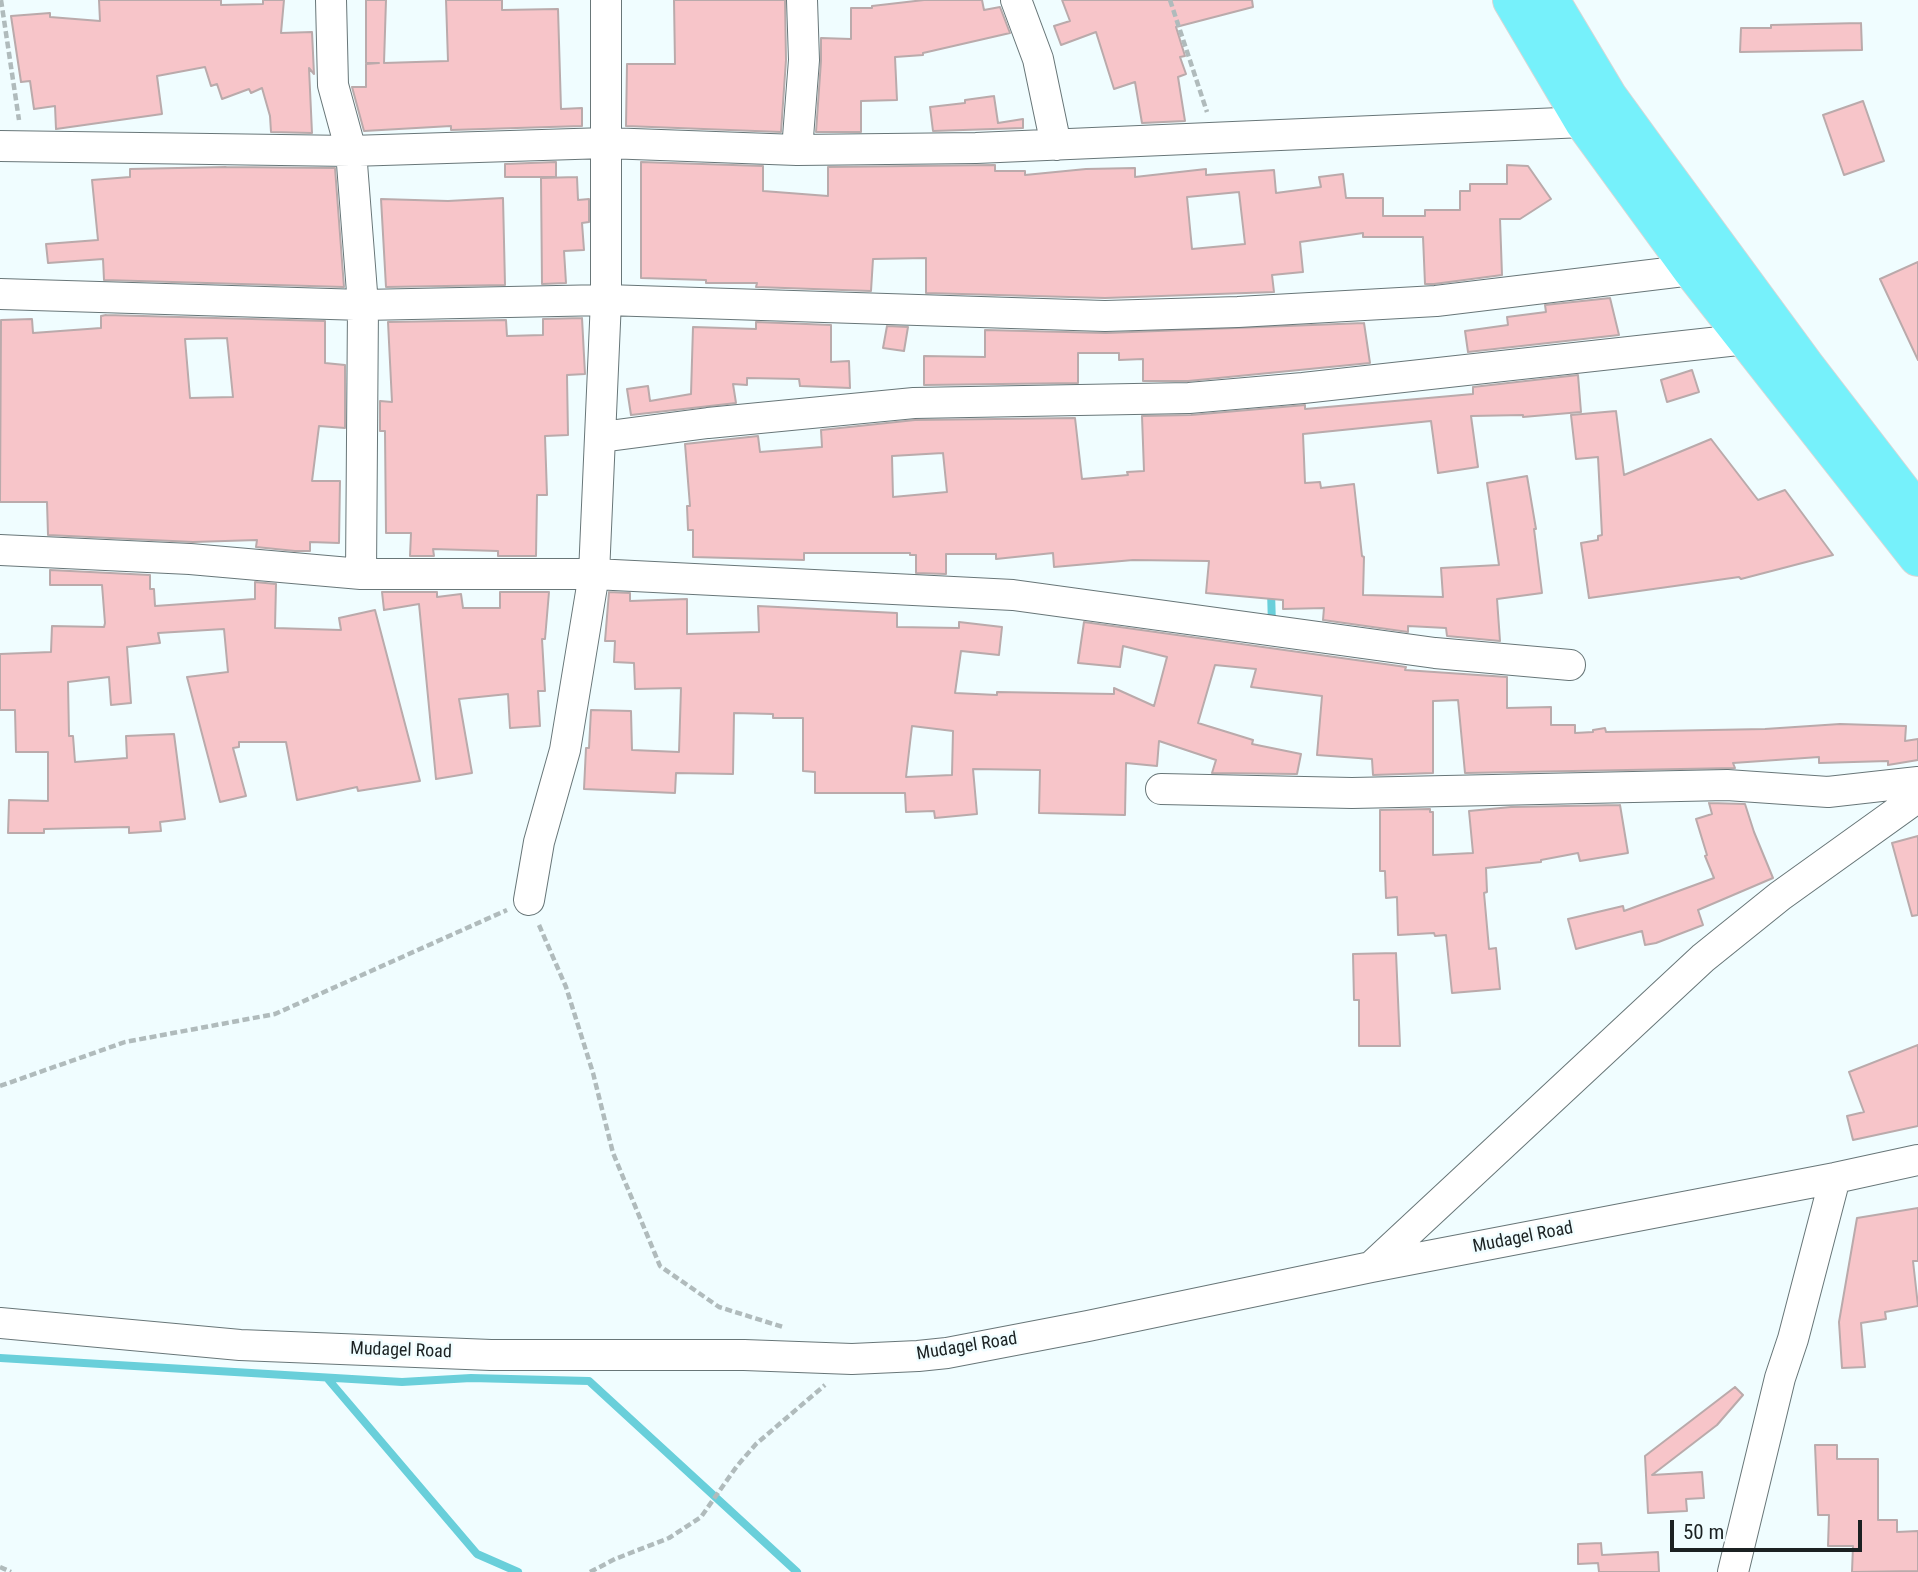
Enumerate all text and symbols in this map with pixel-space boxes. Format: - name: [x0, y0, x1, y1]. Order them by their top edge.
- street label: Mudagel Road: [1471, 1218, 1575, 1258]
- street label: Mudagel Road: [915, 1328, 1019, 1366]
- street label: Mudagel Road: [350, 1338, 452, 1364]
- scale bar: [1673, 1506, 1866, 1550]
- text: 50 m: [1683, 1520, 1724, 1544]

